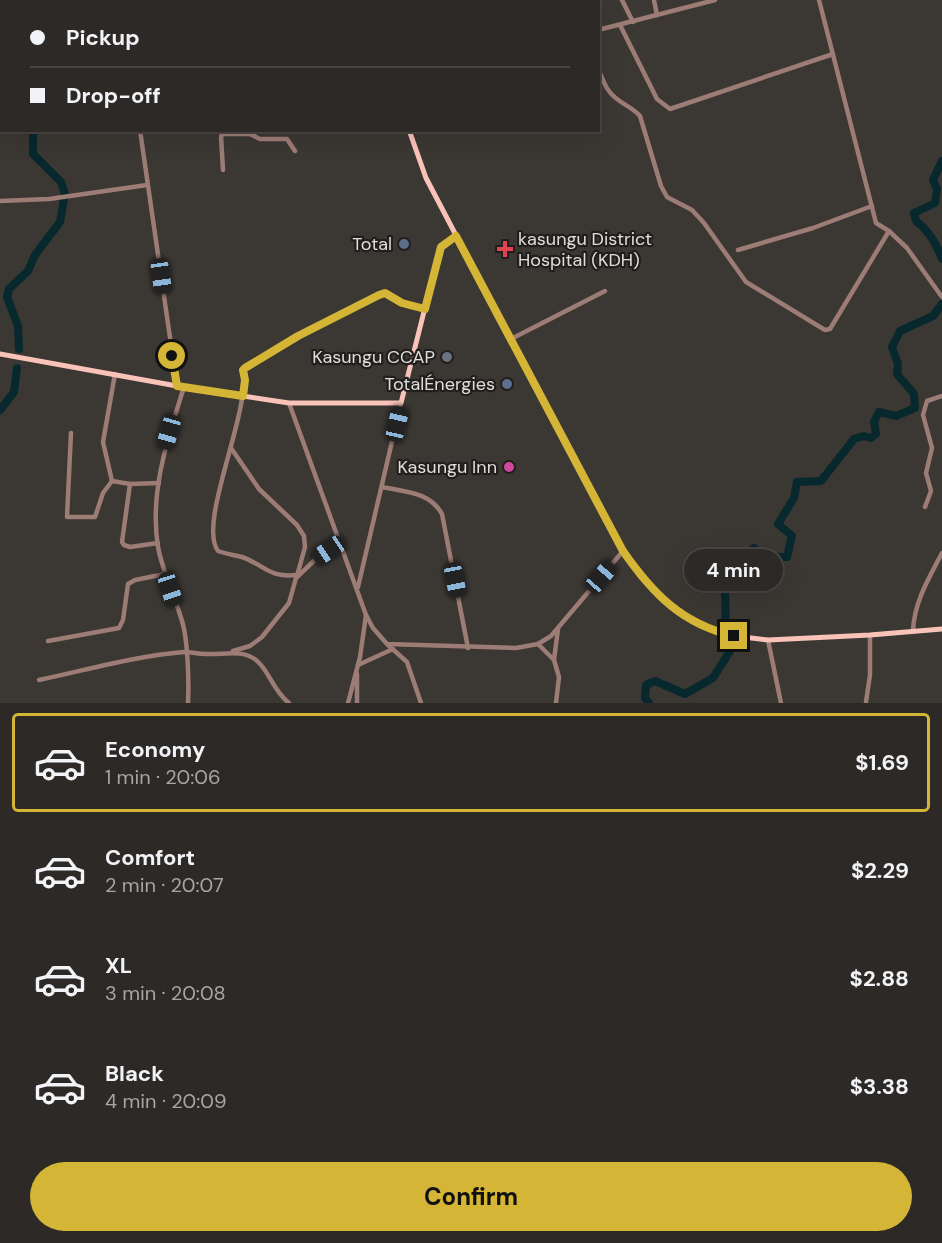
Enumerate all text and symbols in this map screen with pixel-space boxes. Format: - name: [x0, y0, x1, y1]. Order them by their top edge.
- text: Pickup: [66, 23, 140, 52]
- text: Drop-off: [66, 81, 161, 110]
- place label: kasungu District Hospital (KDH): [518, 227, 652, 272]
- place label: Total: [352, 232, 392, 256]
- marker: Total: [397, 237, 411, 251]
- marker: kasungu District Hospital (KDH): [496, 240, 514, 258]
- car: [150, 257, 172, 295]
- route start: [158, 342, 185, 369]
- place label: Kasungu CCAP: [312, 345, 435, 369]
- marker: Kasungu CCAP: [440, 350, 454, 364]
- place label: TotalÉnergies: [385, 372, 495, 396]
- marker: TotalÉnergies: [500, 377, 514, 391]
- car: [384, 404, 410, 444]
- car: [155, 412, 183, 452]
- place label: Kasungu Inn: [397, 455, 497, 479]
- marker: Kasungu Inn: [502, 460, 516, 474]
- car: [309, 532, 349, 568]
- callout: 4 min: [684, 549, 783, 591]
- text: 4 min: [706, 557, 761, 583]
- car: [582, 558, 620, 596]
- car: [443, 561, 467, 599]
- car: [156, 569, 184, 609]
- route end: [720, 622, 747, 649]
- text: Economy: [105, 735, 205, 764]
- icon: car: [33, 736, 87, 790]
- text: $1.69: [855, 748, 909, 777]
- text: 1 min · 20:06: [105, 764, 221, 790]
- text: Comfort: [105, 843, 195, 872]
- icon: car: [33, 844, 87, 898]
- text: $2.29: [851, 856, 909, 885]
- text: 2 min · 20:07: [105, 872, 224, 898]
- text: XL: [105, 951, 132, 980]
- icon: car: [33, 952, 87, 1006]
- text: $2.88: [850, 964, 909, 993]
- text: 3 min · 20:08: [105, 980, 226, 1006]
- text: Black: [105, 1059, 164, 1088]
- icon: car: [33, 1060, 87, 1114]
- text: $3.38: [850, 1072, 909, 1101]
- text: 4 min · 20:09: [105, 1088, 226, 1114]
- button: Confirm: [30, 1162, 912, 1231]

